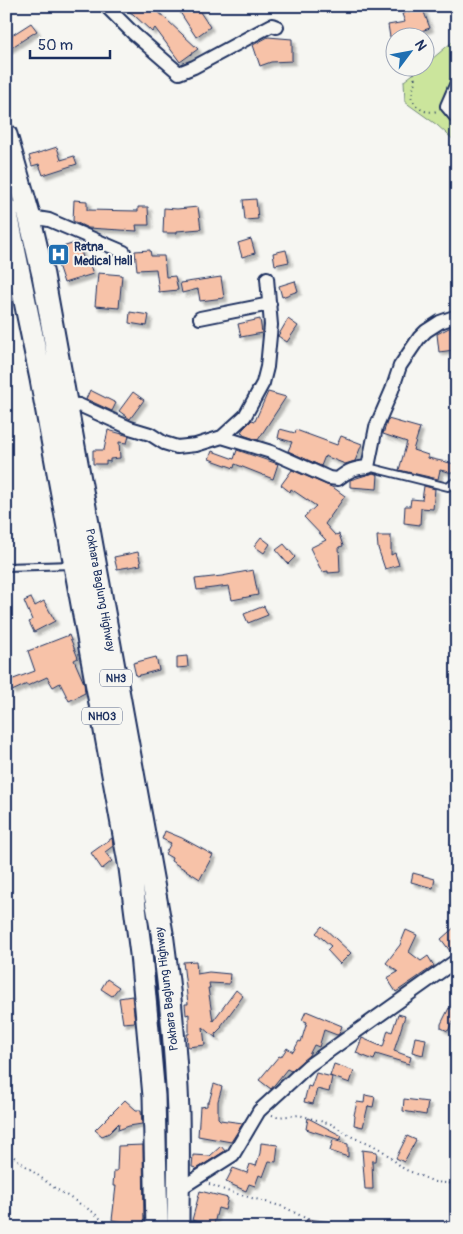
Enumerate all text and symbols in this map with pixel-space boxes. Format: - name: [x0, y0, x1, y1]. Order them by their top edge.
- scale bar: [30, 28, 110, 60]
- north arrow: [386, 28, 436, 78]
- text: 50 m: [38, 36, 73, 55]
- text: N: [411, 37, 430, 54]
- place label: Ratna Medical Hall: [74, 240, 133, 269]
- hospital icon: Ratna Medical Hall: [46, 242, 70, 266]
- street label: Pokhara Baglung Highway: [82, 527, 118, 653]
- road number: NH3: [100, 670, 132, 686]
- road number: NH03: [82, 708, 122, 724]
- street label: Pokhara Baglung Highway: [152, 926, 182, 1052]

